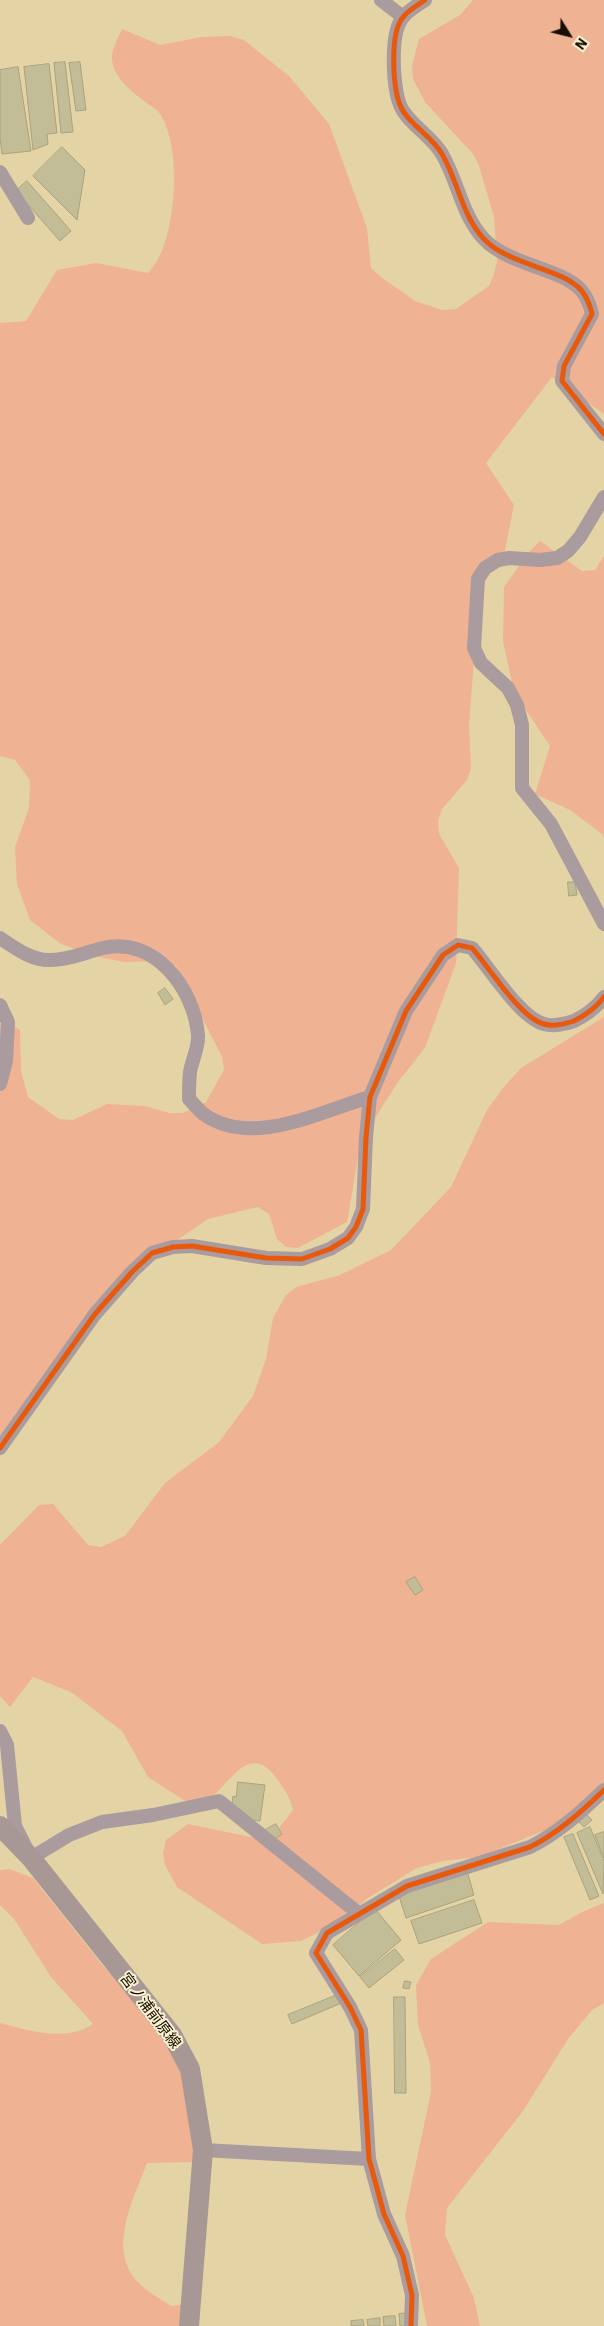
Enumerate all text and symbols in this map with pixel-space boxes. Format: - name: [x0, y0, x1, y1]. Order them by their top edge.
- north arrow: [544, 10, 594, 60]
- text: N: [571, 34, 591, 53]
- street label: 宮ノ浦前原線: [116, 1970, 184, 2052]

